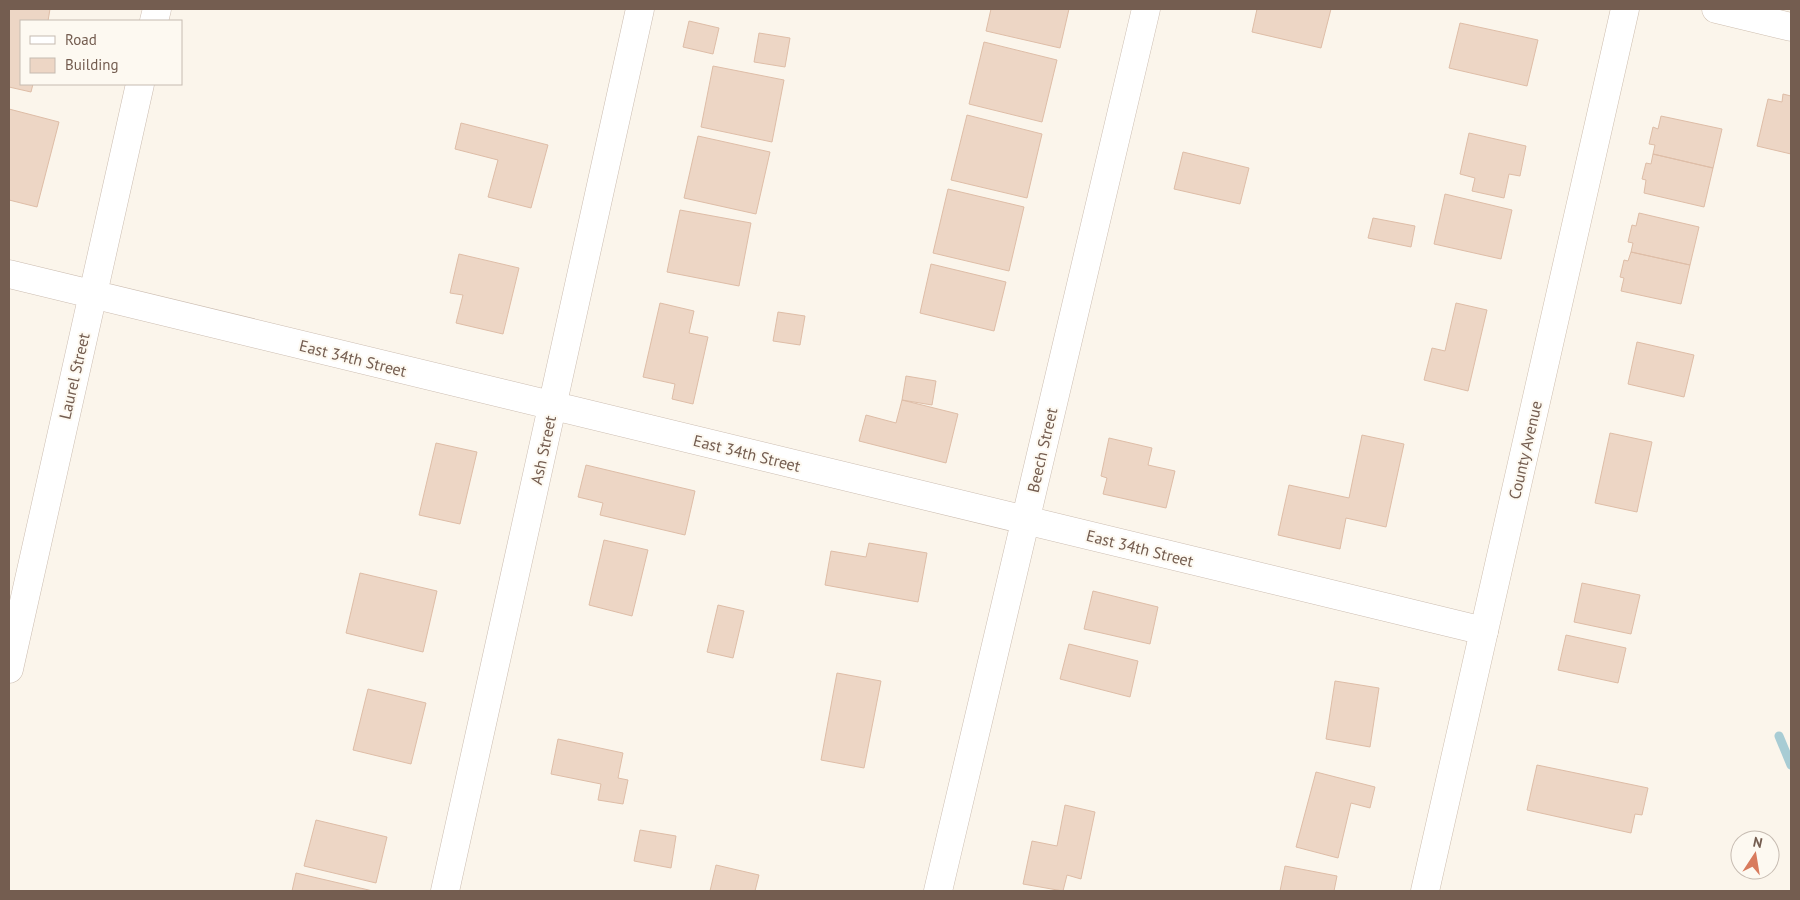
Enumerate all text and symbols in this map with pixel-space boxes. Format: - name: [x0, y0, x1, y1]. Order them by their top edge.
- legend: [20, 20, 182, 85]
- text: Road: [65, 30, 97, 49]
- text: Building: [65, 55, 119, 74]
- street label: Laurel Street: [54, 330, 94, 421]
- street label: East 34th Street: [297, 335, 409, 381]
- street label: County Avenue: [1504, 399, 1546, 501]
- street label: Beech Street: [1023, 405, 1062, 494]
- street label: Ash Street: [526, 413, 560, 486]
- street label: East 34th Street: [691, 430, 803, 476]
- street label: East 34th Street: [1084, 525, 1196, 571]
- north arrow: [1730, 830, 1780, 880]
- text: N: [1751, 833, 1764, 852]

